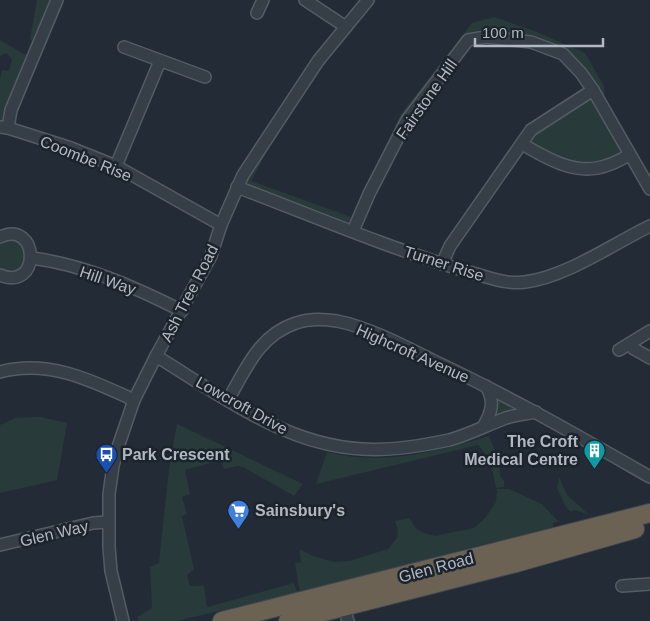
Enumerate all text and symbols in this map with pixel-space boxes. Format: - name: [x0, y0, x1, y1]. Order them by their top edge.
- scale bar: [475, 15, 602, 47]
- text: 100 m: [482, 24, 524, 41]
- street label: Fairstone Hill: [393, 56, 460, 142]
- street label: Coombe Rise: [38, 132, 134, 185]
- street label: Ash Tree Road: [158, 242, 221, 345]
- street label: Turner Rise: [402, 243, 486, 284]
- street label: Hill Way: [78, 263, 138, 298]
- street label: Highcroft Avenue: [354, 321, 472, 386]
- street label: Lowcroft Drive: [193, 373, 291, 438]
- place label: The Croft Medical Centre: [464, 433, 579, 468]
- building icon: The Croft Medical Centre: [582, 438, 606, 469]
- bus stop icon: Park Crescent: [94, 442, 118, 473]
- place label: Park Crescent: [122, 446, 230, 463]
- supermarket icon: Sainsbury's: [227, 498, 251, 529]
- place label: Sainsbury's: [255, 502, 345, 519]
- street label: Glen Way: [18, 517, 90, 550]
- street label: Glen Road: [397, 549, 475, 586]

